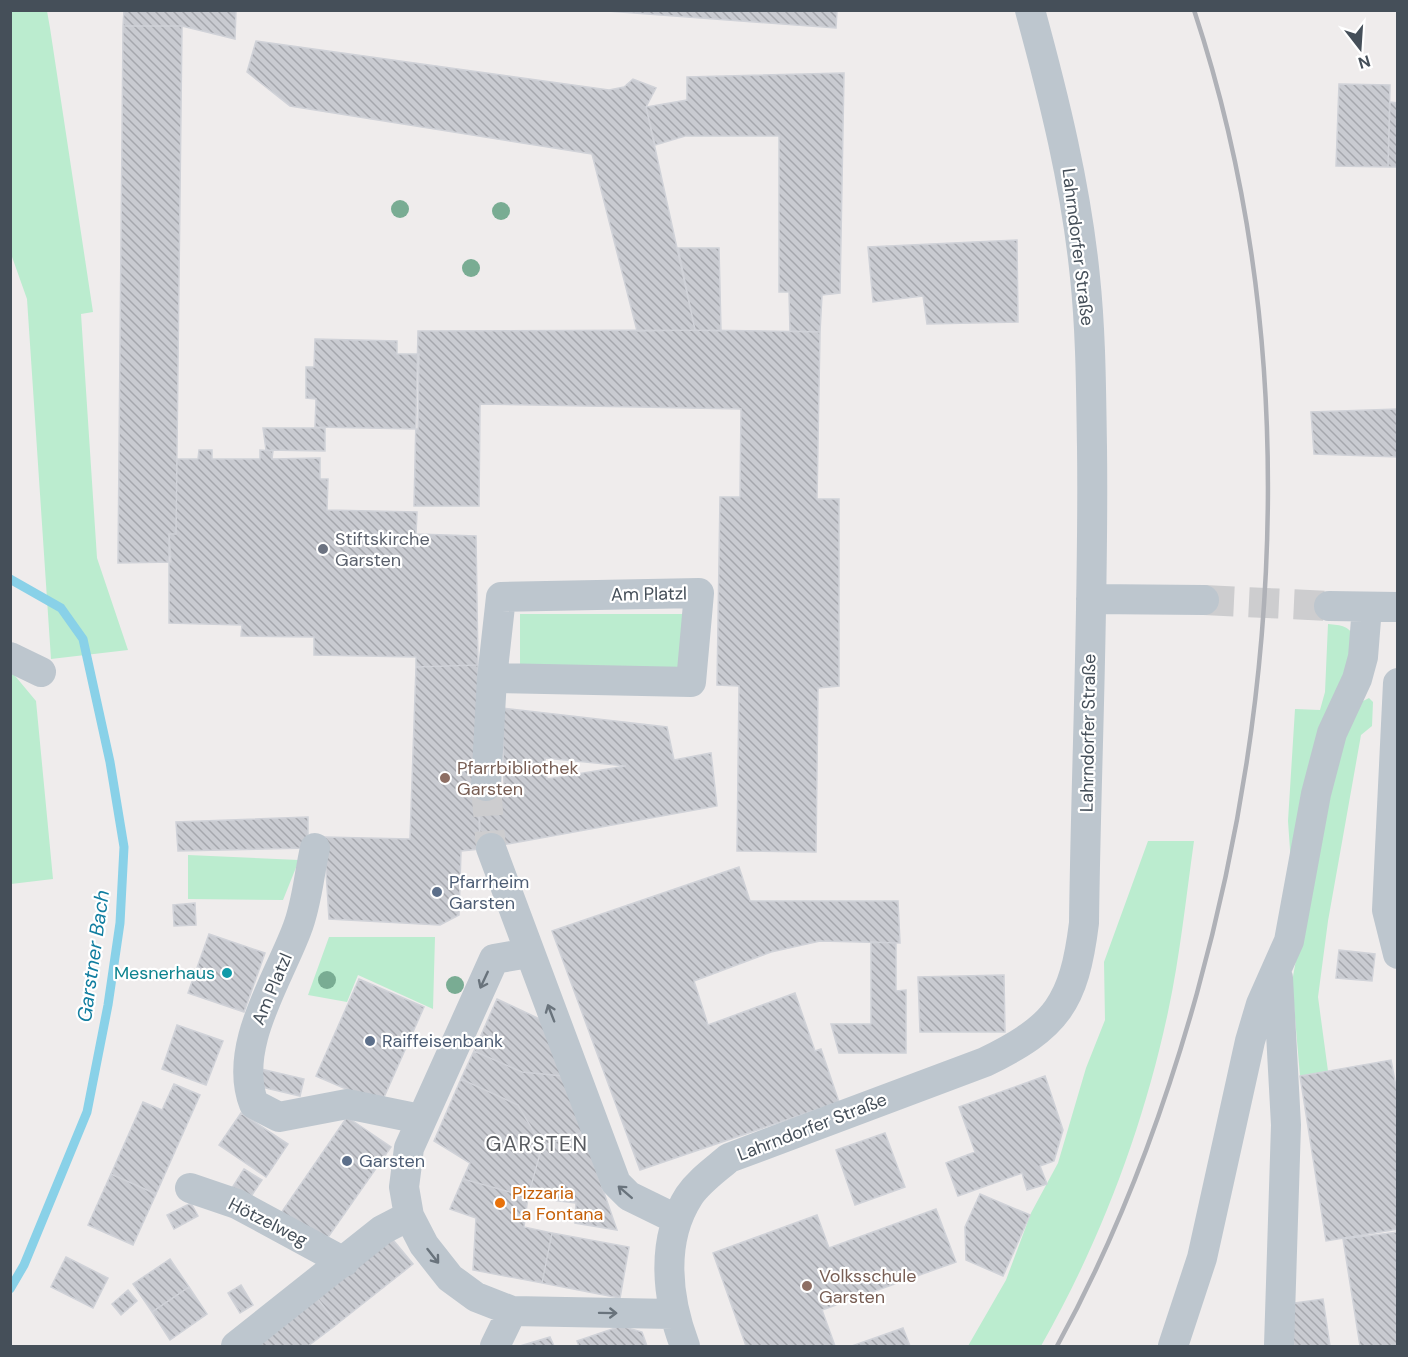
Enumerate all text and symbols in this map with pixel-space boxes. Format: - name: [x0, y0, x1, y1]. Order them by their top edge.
- north arrow: [1330, 18, 1390, 78]
- text: N: [1356, 50, 1373, 74]
- street label: Lahrndorfer Straße: [1056, 167, 1100, 327]
- place label: Stiftskirche Garsten: [335, 527, 430, 572]
- marker: Stiftskirche Garsten: [316, 542, 330, 556]
- street label: Am Platzl: [611, 581, 687, 607]
- street label: Lahrndorfer Straße: [1075, 654, 1101, 812]
- place label: Pfarrbibliothek Garsten: [457, 756, 579, 801]
- marker: Pfarrbibliothek Garsten: [438, 771, 452, 785]
- place label: Pfarrheim Garsten: [449, 870, 529, 915]
- marker: Pfarrheim Garsten: [430, 885, 444, 899]
- water label: Garstner Bach: [71, 888, 115, 1024]
- street label: Am Platzl: [246, 949, 298, 1029]
- place label: Mesnerhaus: [114, 961, 215, 985]
- marker: Mesnerhaus: [220, 966, 234, 980]
- one-way arrow: [478, 970, 490, 988]
- one-way arrow: [545, 1004, 556, 1022]
- place label: Raiffeisenbank: [382, 1029, 503, 1053]
- marker: Raiffeisenbank: [363, 1034, 377, 1048]
- street label: Lahrndorfer Straße: [734, 1087, 890, 1167]
- district label: GARSTEN: [486, 1130, 588, 1158]
- place label: Garsten: [359, 1149, 425, 1173]
- marker: Garsten: [340, 1154, 354, 1168]
- place label: Pizzaria La Fontana: [512, 1181, 603, 1226]
- one-way arrow: [617, 1185, 633, 1198]
- street label: Hötzelweg: [224, 1192, 312, 1252]
- marker: Pizzaria La Fontana: [493, 1196, 507, 1210]
- one-way arrow: [426, 1248, 439, 1264]
- place label: Volksschule Garsten: [819, 1264, 916, 1309]
- marker: Volksschule Garsten: [800, 1279, 814, 1293]
- one-way arrow: [598, 1307, 618, 1319]

